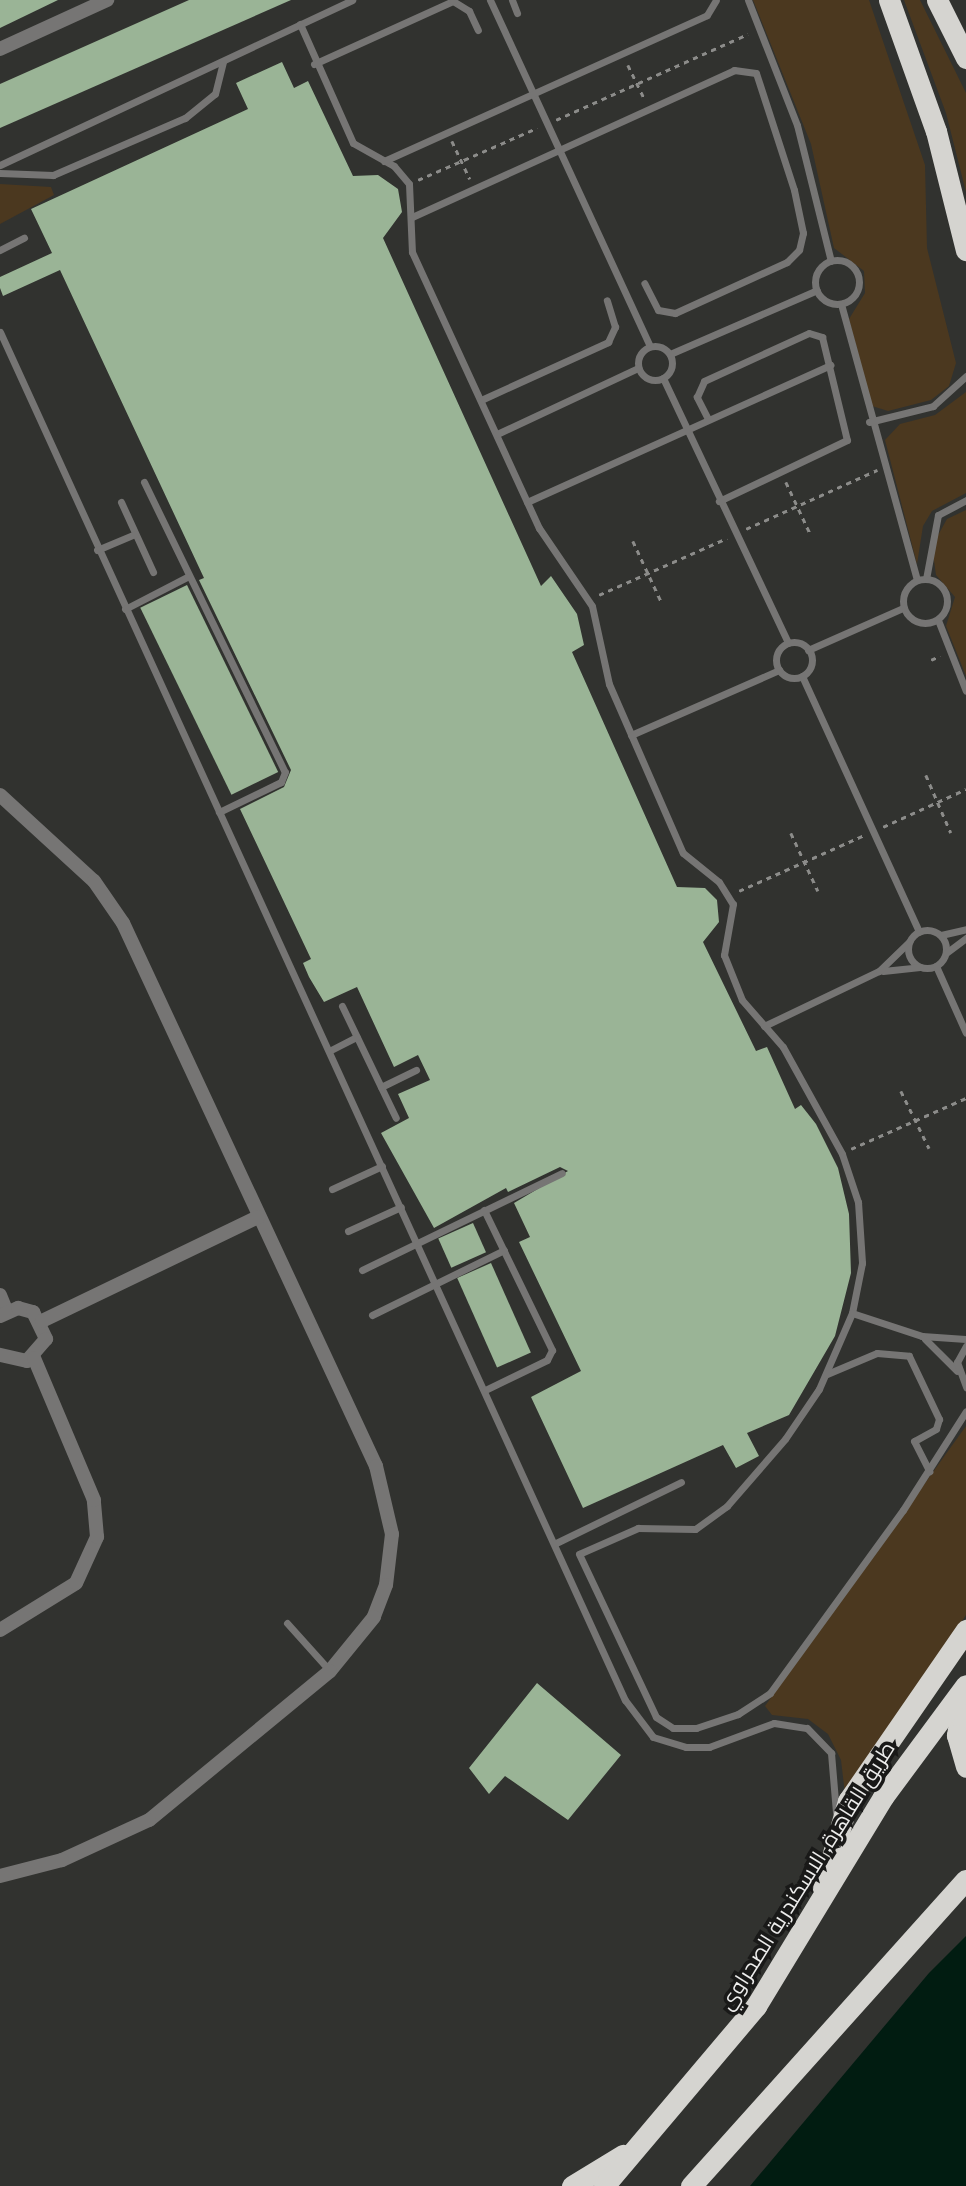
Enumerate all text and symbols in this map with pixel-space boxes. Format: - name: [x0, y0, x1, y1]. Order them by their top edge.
- street label: طريق القاهرة, الاسكندرية الصحراوي: [714, 1737, 900, 2015]

